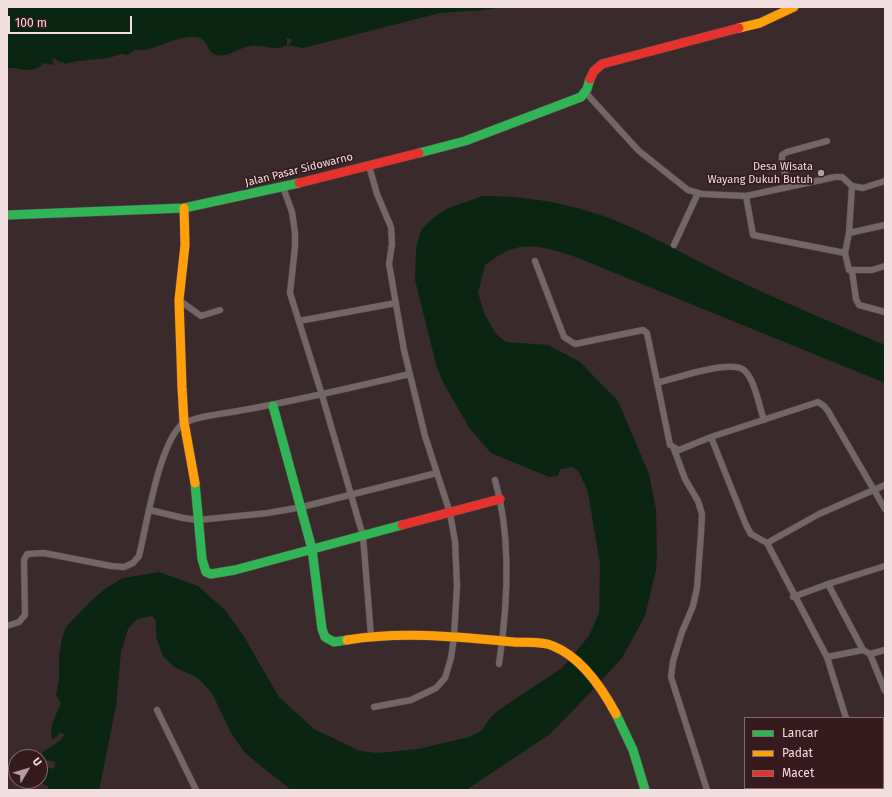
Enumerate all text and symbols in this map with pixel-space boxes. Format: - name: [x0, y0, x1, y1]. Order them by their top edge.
- scale bar: [10, 8, 134, 34]
- text: 100 m: [15, 16, 47, 30]
- street label: Jalan Pasar Sidowarno: [244, 150, 354, 190]
- place label: Desa Wisata Wayang Dukuh Butuh: [707, 160, 813, 186]
- marker: Desa Wisata Wayang Dukuh Butuh: [816, 168, 826, 178]
- legend: [744, 717, 884, 789]
- text: Lancar: [782, 726, 818, 740]
- text: Padat: [782, 746, 813, 760]
- north arrow: [8, 749, 48, 789]
- text: U: [30, 755, 44, 769]
- text: Macet: [782, 766, 814, 780]

